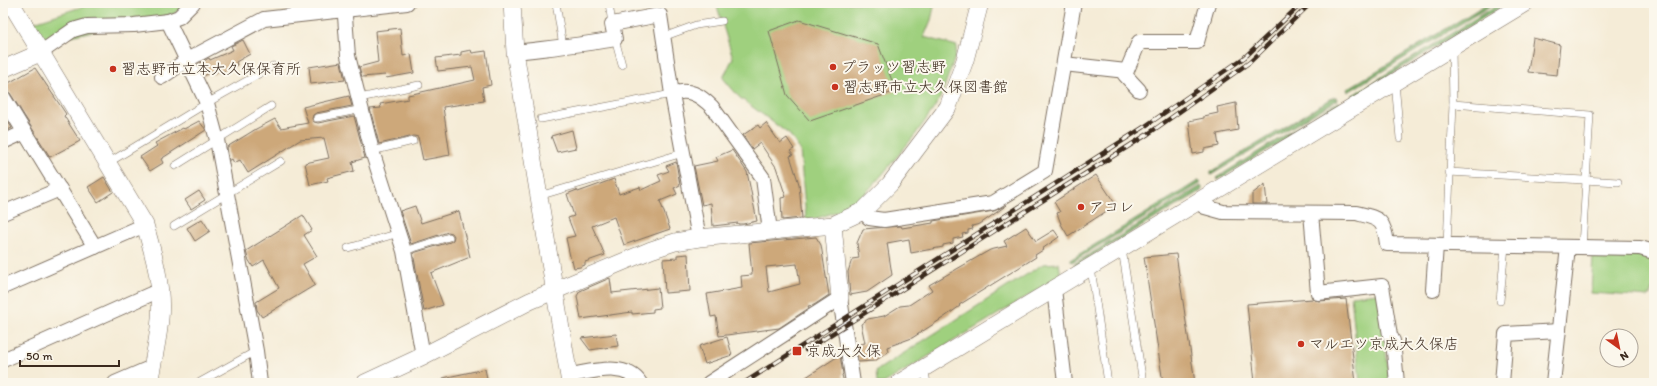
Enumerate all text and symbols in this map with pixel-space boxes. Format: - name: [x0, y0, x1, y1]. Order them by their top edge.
- place label: プラッツ習志野: [841, 58, 946, 76]
- place label: 習志野市立本大久保保育所: [121, 60, 301, 78]
- marker: プラッツ習志野: [828, 62, 838, 72]
- marker: 習志野市立本大久保保育所: [108, 64, 118, 74]
- place label: 習志野市立大久保図書館: [843, 78, 1008, 96]
- marker: 習志野市立大久保図書館: [830, 82, 840, 92]
- place label: アコレ: [1089, 198, 1134, 216]
- marker: アコレ: [1076, 202, 1086, 212]
- north arrow: [1599, 328, 1639, 368]
- place label: マルエツ京成大久保店: [1309, 335, 1459, 353]
- marker: マルエツ京成大久保店: [1296, 339, 1306, 349]
- scale bar: [20, 342, 119, 368]
- place label: 京成大久保: [806, 342, 881, 360]
- marker: 京成大久保: [791, 345, 803, 357]
- text: N: [1618, 348, 1631, 363]
- text: 50 m: [26, 349, 52, 363]

